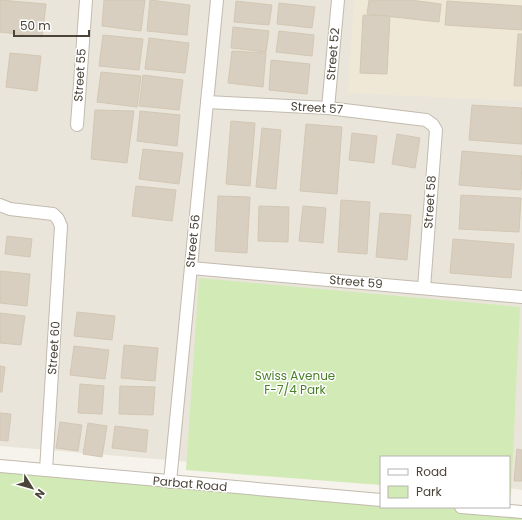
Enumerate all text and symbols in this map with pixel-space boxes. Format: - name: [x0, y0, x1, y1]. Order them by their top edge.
- scale bar: [14, 12, 89, 38]
- text: 50 m: [20, 17, 51, 34]
- street label: Street 52: [322, 27, 343, 81]
- street label: Street 55: [69, 48, 90, 102]
- street label: Street 57: [290, 97, 344, 118]
- street label: Street 58: [419, 175, 440, 229]
- street label: Street 56: [181, 213, 204, 268]
- street label: Street 59: [329, 271, 383, 292]
- street label: Street 60: [43, 321, 64, 375]
- park label: Swiss Avenue F-7/4 Park: [255, 367, 335, 398]
- legend: [380, 456, 510, 508]
- text: Road: [416, 463, 447, 480]
- north arrow: [12, 468, 52, 508]
- street label: Parbat Road: [152, 472, 228, 495]
- text: Park: [416, 483, 443, 500]
- text: N: [31, 486, 49, 502]

